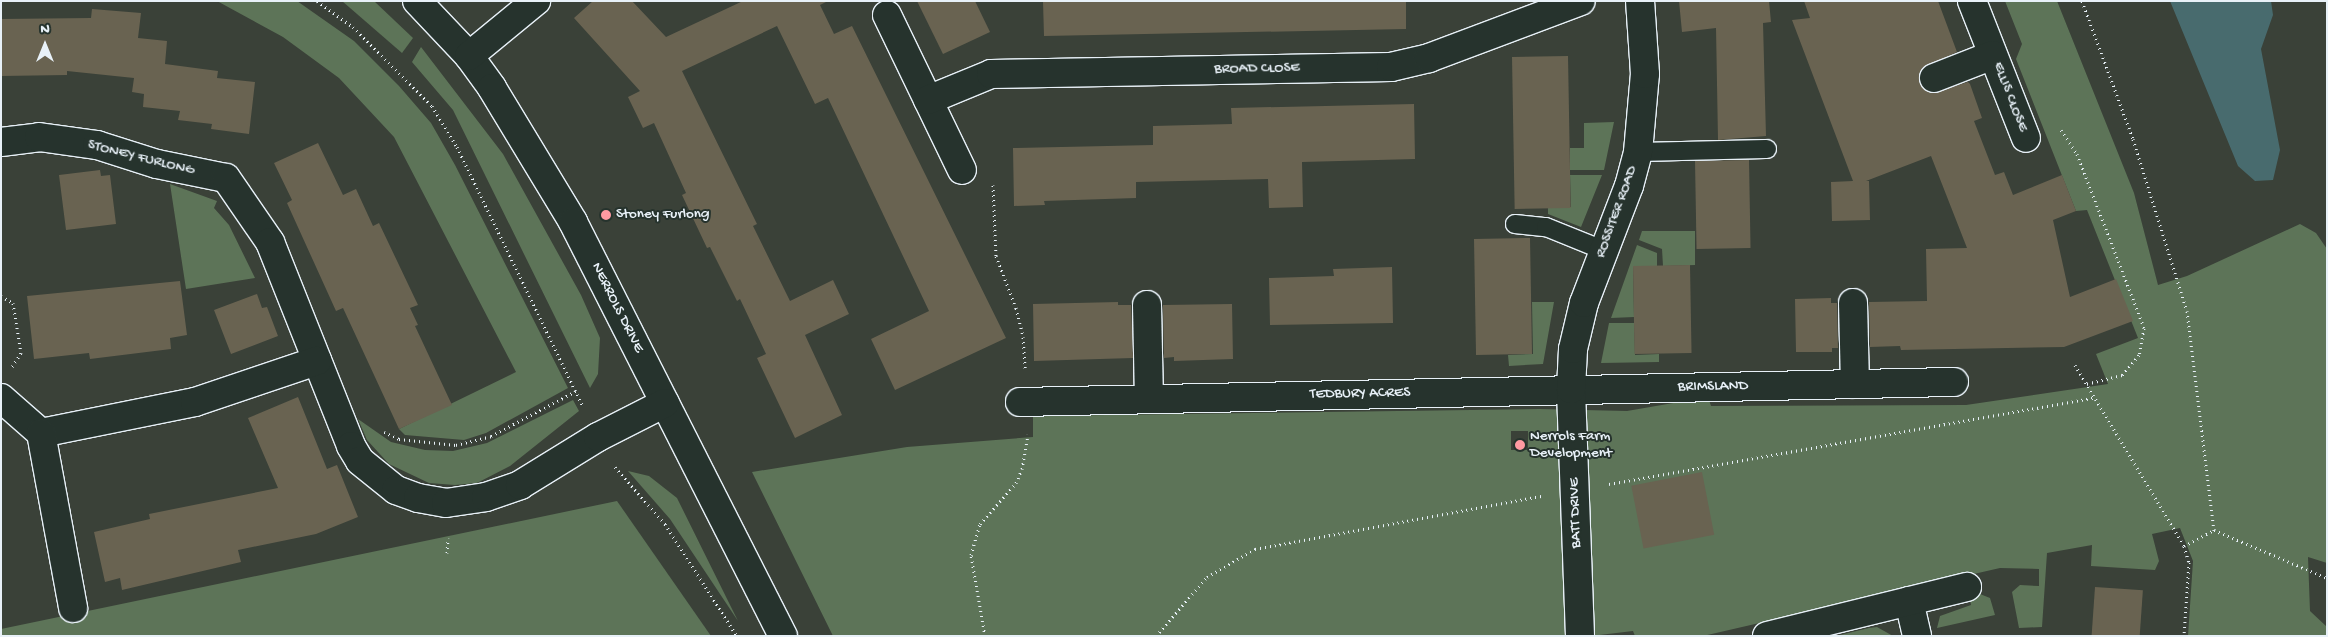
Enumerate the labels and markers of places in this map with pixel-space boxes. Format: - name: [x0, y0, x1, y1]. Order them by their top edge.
- place label: Stoney Furlong: [616, 206, 709, 224]
- marker: Stoney Furlong: [600, 209, 612, 221]
- place label: Nerrols Farm Development: [1530, 427, 1612, 462]
- marker: Nerrols Farm Development: [1514, 439, 1526, 451]

